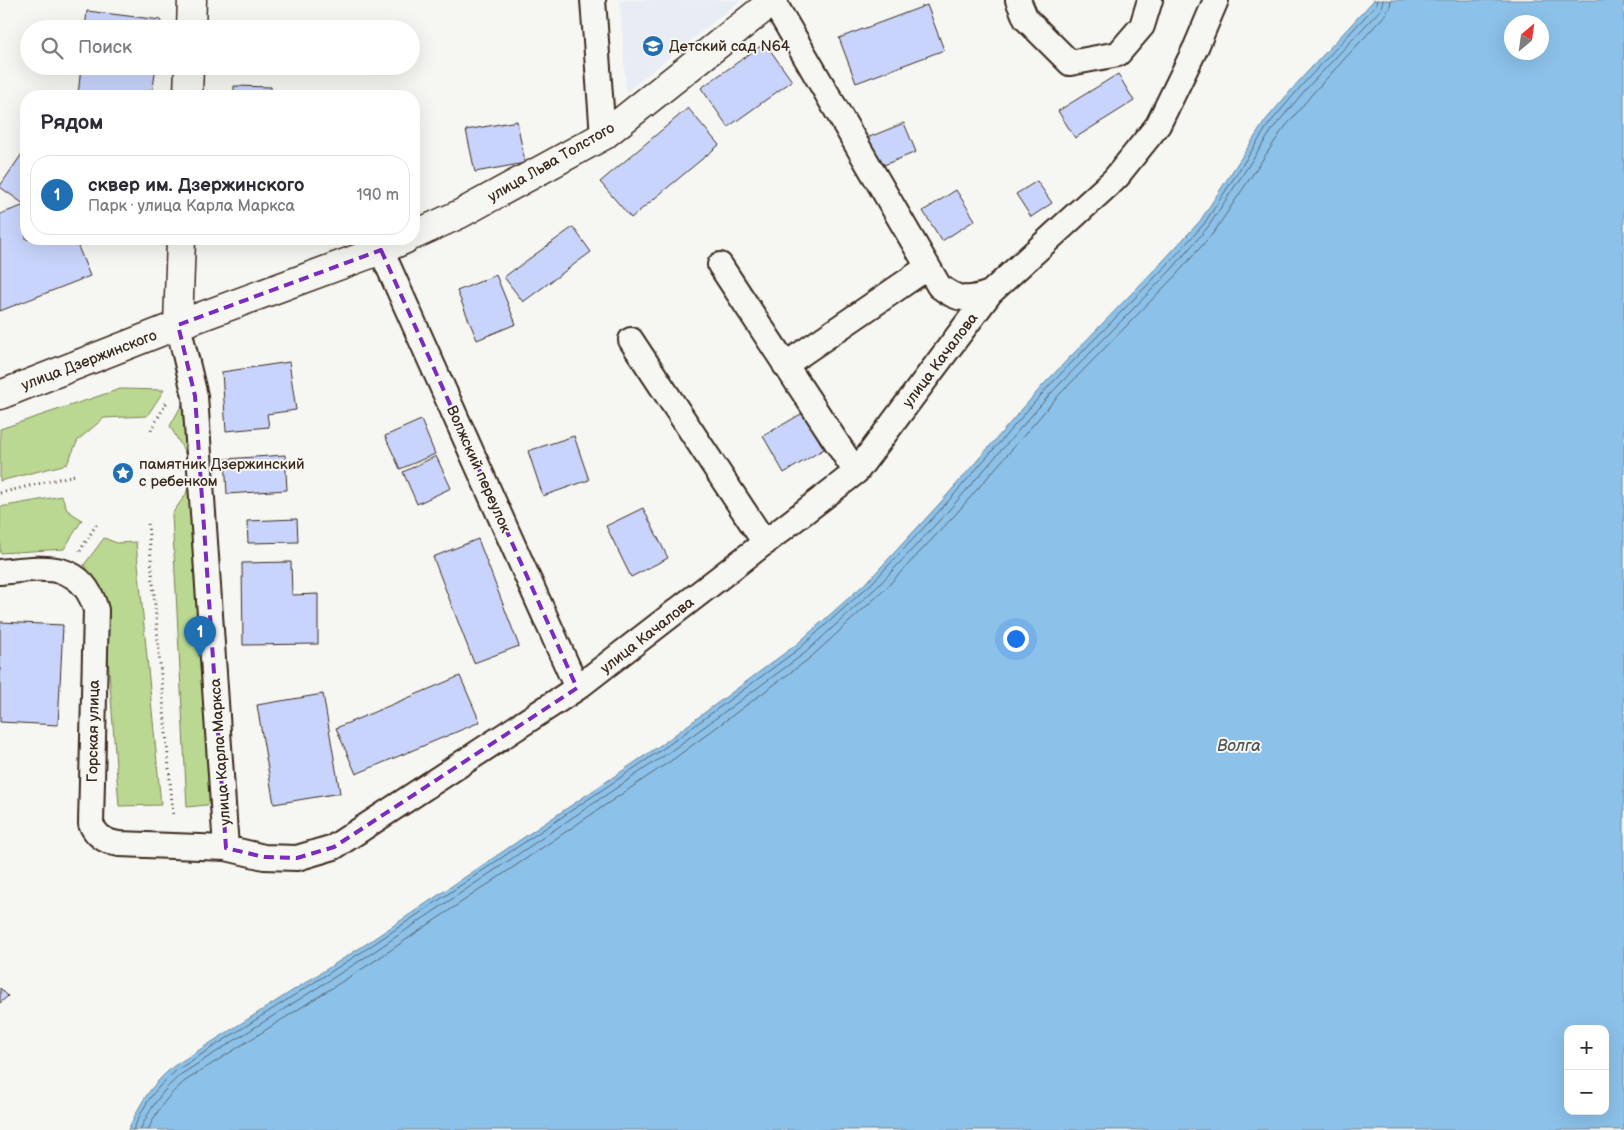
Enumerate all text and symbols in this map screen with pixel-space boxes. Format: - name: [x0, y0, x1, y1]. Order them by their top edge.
- north arrow: [1504, 15, 1549, 60]
- search box: [20, 20, 420, 75]
- icon: search: [38, 34, 66, 62]
- school or university icon: Детский сад N64: [641, 34, 665, 58]
- text: Поиск: [78, 36, 132, 59]
- place label: Детский сад N64: [669, 37, 790, 56]
- text: Рядом: [40, 110, 103, 135]
- street label: улица Льва Толстого: [484, 118, 618, 207]
- text: сквер им. Дзержинского: [88, 174, 305, 197]
- text: 1: [54, 186, 60, 205]
- text: 190 m: [357, 186, 399, 205]
- text: Парк · улица Карла Маркса: [88, 197, 295, 216]
- street label: улица Качалова: [899, 309, 982, 411]
- street label: улица Дзержинского: [19, 326, 160, 395]
- street label: Волжский переулок: [442, 403, 515, 536]
- place label: памятник Дзержинский с ребенком: [139, 455, 305, 491]
- place icon: памятник Дзержинский с ребенком: [111, 461, 135, 485]
- street label: улица Качалова: [597, 593, 698, 678]
- pin: 1: [184, 616, 216, 657]
- your location: [1003, 626, 1029, 652]
- street label: улица Карла Маркса: [206, 678, 235, 826]
- street label: Горская улица: [83, 680, 104, 782]
- water label: Волга: [1217, 737, 1261, 756]
- map controls: [1564, 1025, 1609, 1115]
- button: +: [1564, 1025, 1609, 1070]
- button: −: [1564, 1070, 1609, 1115]

